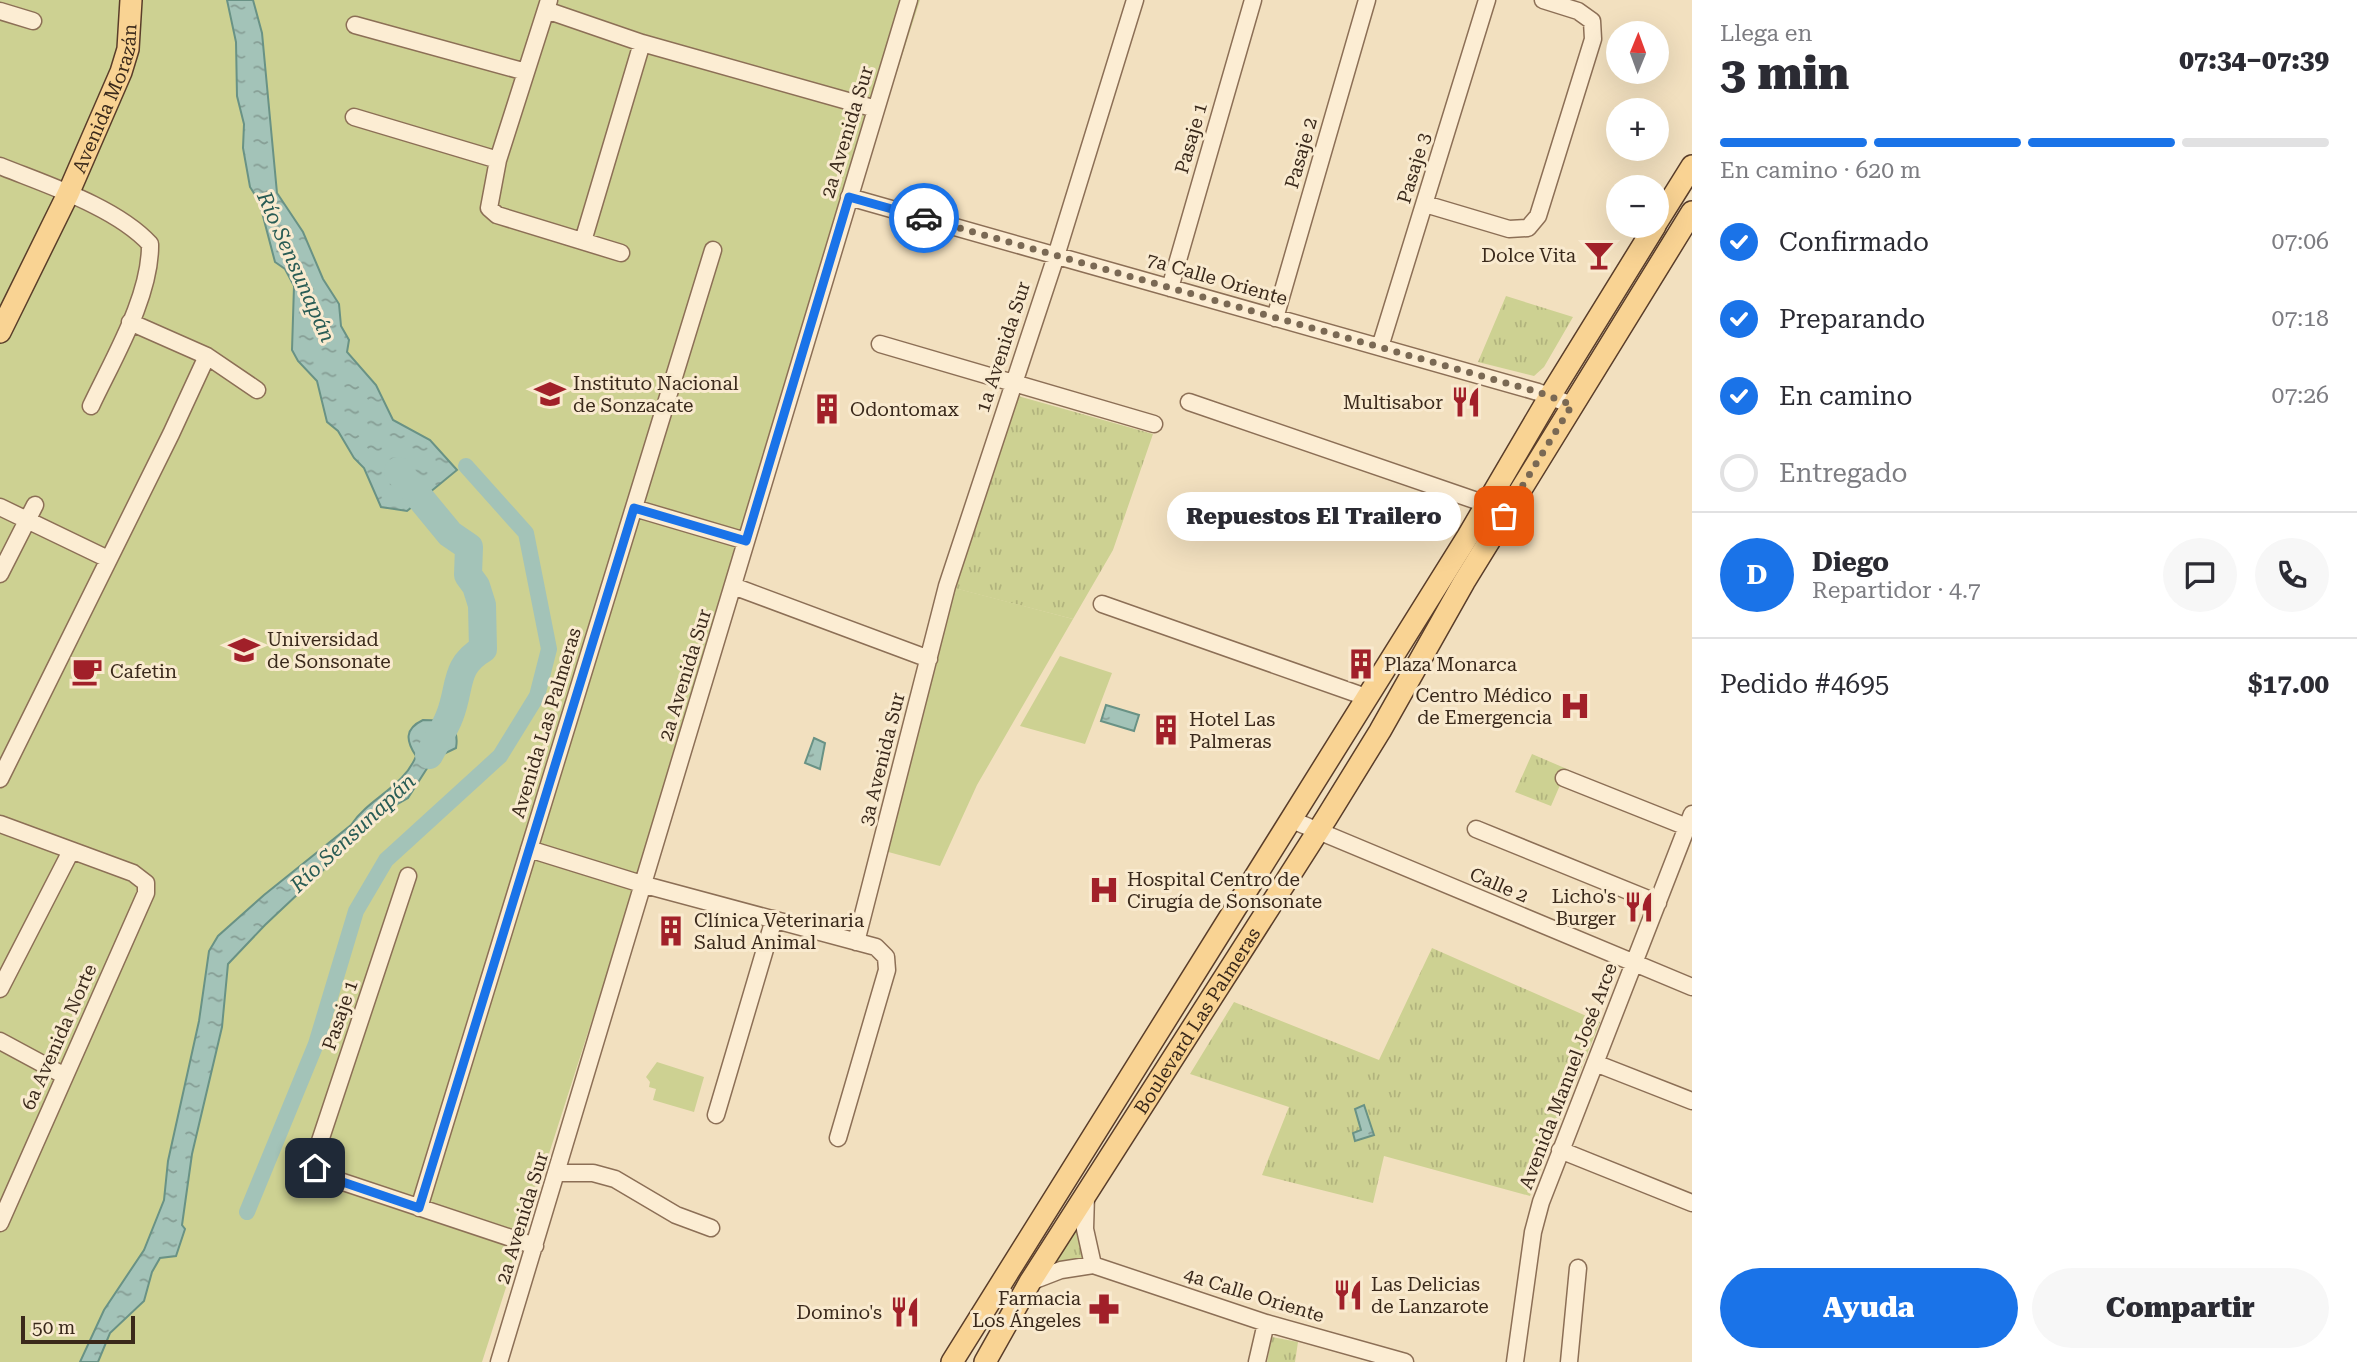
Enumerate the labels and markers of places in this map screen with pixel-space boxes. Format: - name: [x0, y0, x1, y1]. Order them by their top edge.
- bar icon: Dolce Vita: [1582, 238, 1616, 272]
- place label: Dolce Vita: [1481, 244, 1577, 267]
- place label: Instituto Nacional de Sonzacate: [573, 372, 739, 417]
- school or university icon: Instituto Nacional de Sonzacate: [533, 377, 567, 411]
- restaurant icon: Multisabor: [1449, 385, 1483, 419]
- place label: Multisabor: [1343, 391, 1443, 414]
- building icon: Odontomax: [810, 392, 844, 426]
- place label: Odontomax: [850, 398, 959, 421]
- pin: [1474, 486, 1534, 546]
- callout: Repuestos El Trailero: [1168, 491, 1462, 540]
- place label: Universidad de Sonsonate: [267, 628, 391, 673]
- school or university icon: Universidad de Sonsonate: [227, 633, 261, 667]
- building icon: Plaza Monarca: [1344, 647, 1378, 681]
- place label: Plaza Monarca: [1384, 653, 1518, 676]
- cafe icon: Cafetin: [70, 654, 104, 688]
- place label: Cafetin: [110, 660, 177, 683]
- place label: Centro Médico de Emergencia: [1415, 684, 1553, 729]
- hospital icon: Centro Médico de Emergencia: [1558, 689, 1592, 723]
- place label: Hotel Las Palmeras: [1189, 708, 1275, 753]
- building icon: Hotel Las Palmeras: [1149, 713, 1183, 747]
- place label: Hospital Centro de Cirugía de Sonsonate: [1127, 868, 1322, 913]
- hospital icon: Hospital Centro de Cirugía de Sonsonate: [1087, 873, 1121, 907]
- place label: Licho's Burger: [1552, 885, 1616, 930]
- restaurant icon: Licho's Burger: [1622, 890, 1656, 924]
- place label: Clínica Veterinaria Salud Animal: [694, 909, 865, 954]
- building icon: Clínica Veterinaria Salud Animal: [654, 914, 688, 948]
- pin: [285, 1138, 345, 1198]
- place label: Las Delicias de Lanzarote: [1371, 1273, 1489, 1318]
- restaurant icon: Las Delicias de Lanzarote: [1331, 1278, 1365, 1312]
- place label: Farmacia Los Ángeles: [972, 1287, 1082, 1332]
- pharmacy icon: Farmacia Los Ángeles: [1087, 1292, 1121, 1326]
- restaurant icon: Domino's: [888, 1295, 922, 1329]
- place label: Domino's: [796, 1301, 882, 1324]

